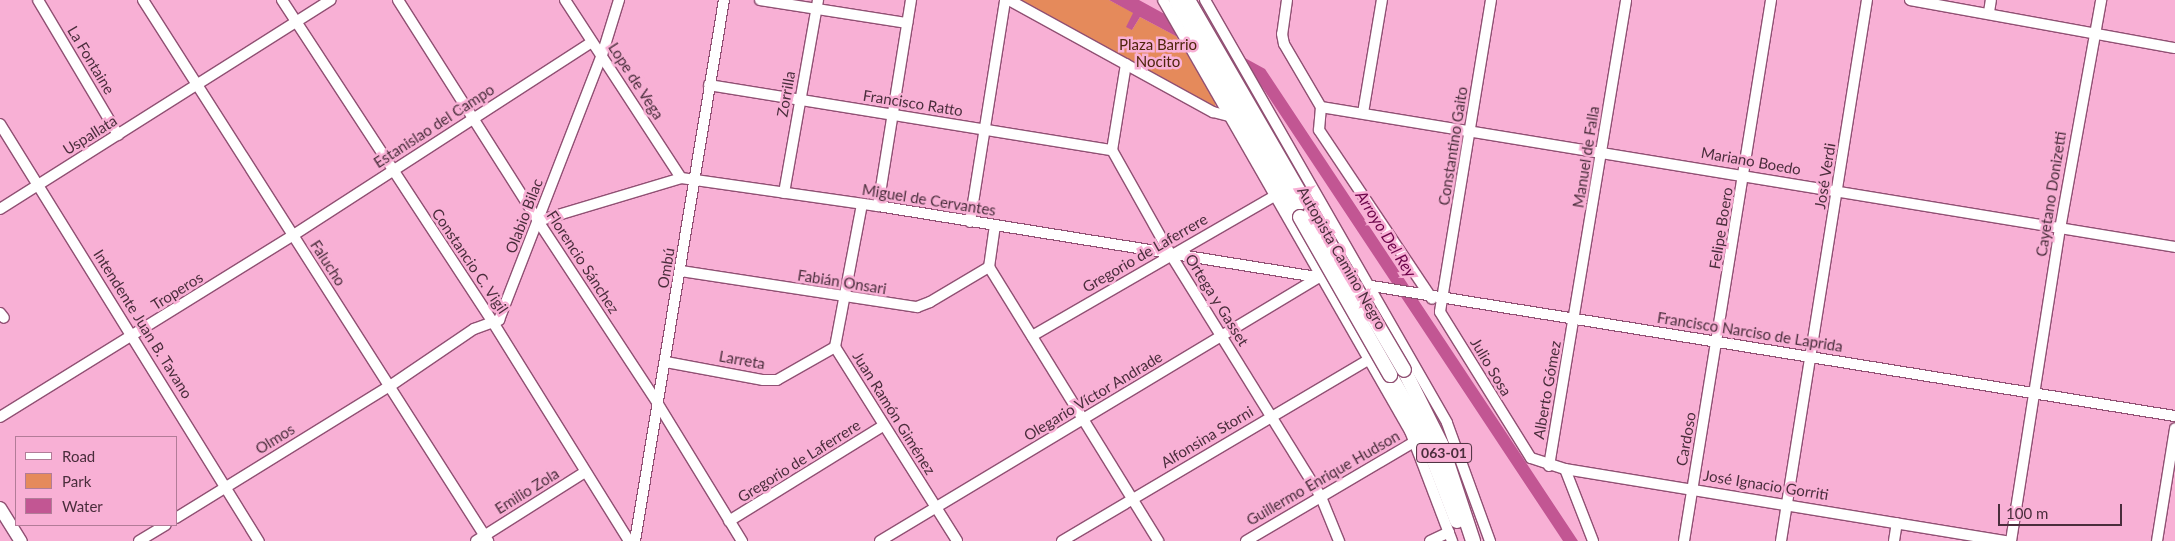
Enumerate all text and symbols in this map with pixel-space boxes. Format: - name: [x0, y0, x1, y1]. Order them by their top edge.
- street label: La Fontaine: [64, 23, 118, 97]
- park label: Plaza Barrio Nocito: [1119, 35, 1197, 70]
- street label: Lope de Vega: [604, 39, 668, 123]
- street label: Zorrilla: [773, 70, 799, 118]
- street label: Estanislao del Campo: [370, 80, 498, 172]
- street label: Constantino Gaito: [1435, 85, 1471, 207]
- street label: Francisco Ratto: [862, 86, 964, 120]
- street label: Manuel de Falla: [1569, 105, 1603, 209]
- street label: Uspallata: [60, 111, 120, 159]
- street label: Cayetano Donizetti: [2032, 130, 2070, 258]
- street label: José Verdi: [1811, 142, 1839, 210]
- street label: Mariano Boedo: [1700, 143, 1802, 179]
- street label: Olabio Bilac: [502, 176, 546, 256]
- street label: Miguel de Cervantes: [861, 181, 997, 219]
- street label: Autopista Camino Negro: [1294, 183, 1390, 333]
- street label: Felipe Boero: [1706, 186, 1736, 270]
- water label: Arroyo Del Rey: [1352, 187, 1420, 281]
- street label: Constancio C. Vigil: [428, 205, 512, 317]
- street label: Florencio Sánchez: [543, 207, 623, 317]
- street label: Gregorio de Laferrere: [1079, 210, 1211, 296]
- street label: Falucho: [307, 237, 349, 289]
- street label: Intendente Juan B. Tavano: [89, 246, 197, 402]
- street label: Ombú: [654, 246, 678, 290]
- street label: Ortega y Gasset: [1181, 250, 1253, 350]
- street label: Fabián Onsari: [796, 266, 888, 298]
- street label: Troperos: [148, 268, 206, 314]
- street label: Francisco Narciso de Laprida: [1656, 308, 1844, 356]
- street label: Julio Sosa: [1467, 335, 1515, 399]
- street label: Alberto Gómez: [1529, 339, 1565, 441]
- street label: Larreta: [718, 347, 766, 373]
- street label: Olegario Víctor Andrade: [1020, 347, 1166, 445]
- street label: Juan Ramón Giménez: [849, 348, 939, 478]
- street label: Alfonsina Storni: [1158, 402, 1256, 472]
- street label: Cardoso: [1672, 411, 1700, 467]
- street label: Gregorio de Laferrere: [734, 416, 864, 506]
- street label: Olmos: [252, 420, 298, 458]
- street label: Guillermo Enrique Hudson: [1243, 427, 1403, 529]
- legend: [15, 436, 178, 526]
- road number: 063-01: [1415, 442, 1473, 464]
- text: Road: [62, 447, 95, 465]
- street label: Emilio Zola: [492, 464, 562, 518]
- street label: José Ignacio Gorriti: [1702, 466, 1830, 504]
- text: Park: [62, 472, 91, 490]
- scale bar: [2000, 494, 2124, 526]
- text: Water: [62, 497, 103, 515]
- text: 100 m: [2006, 504, 2048, 522]

